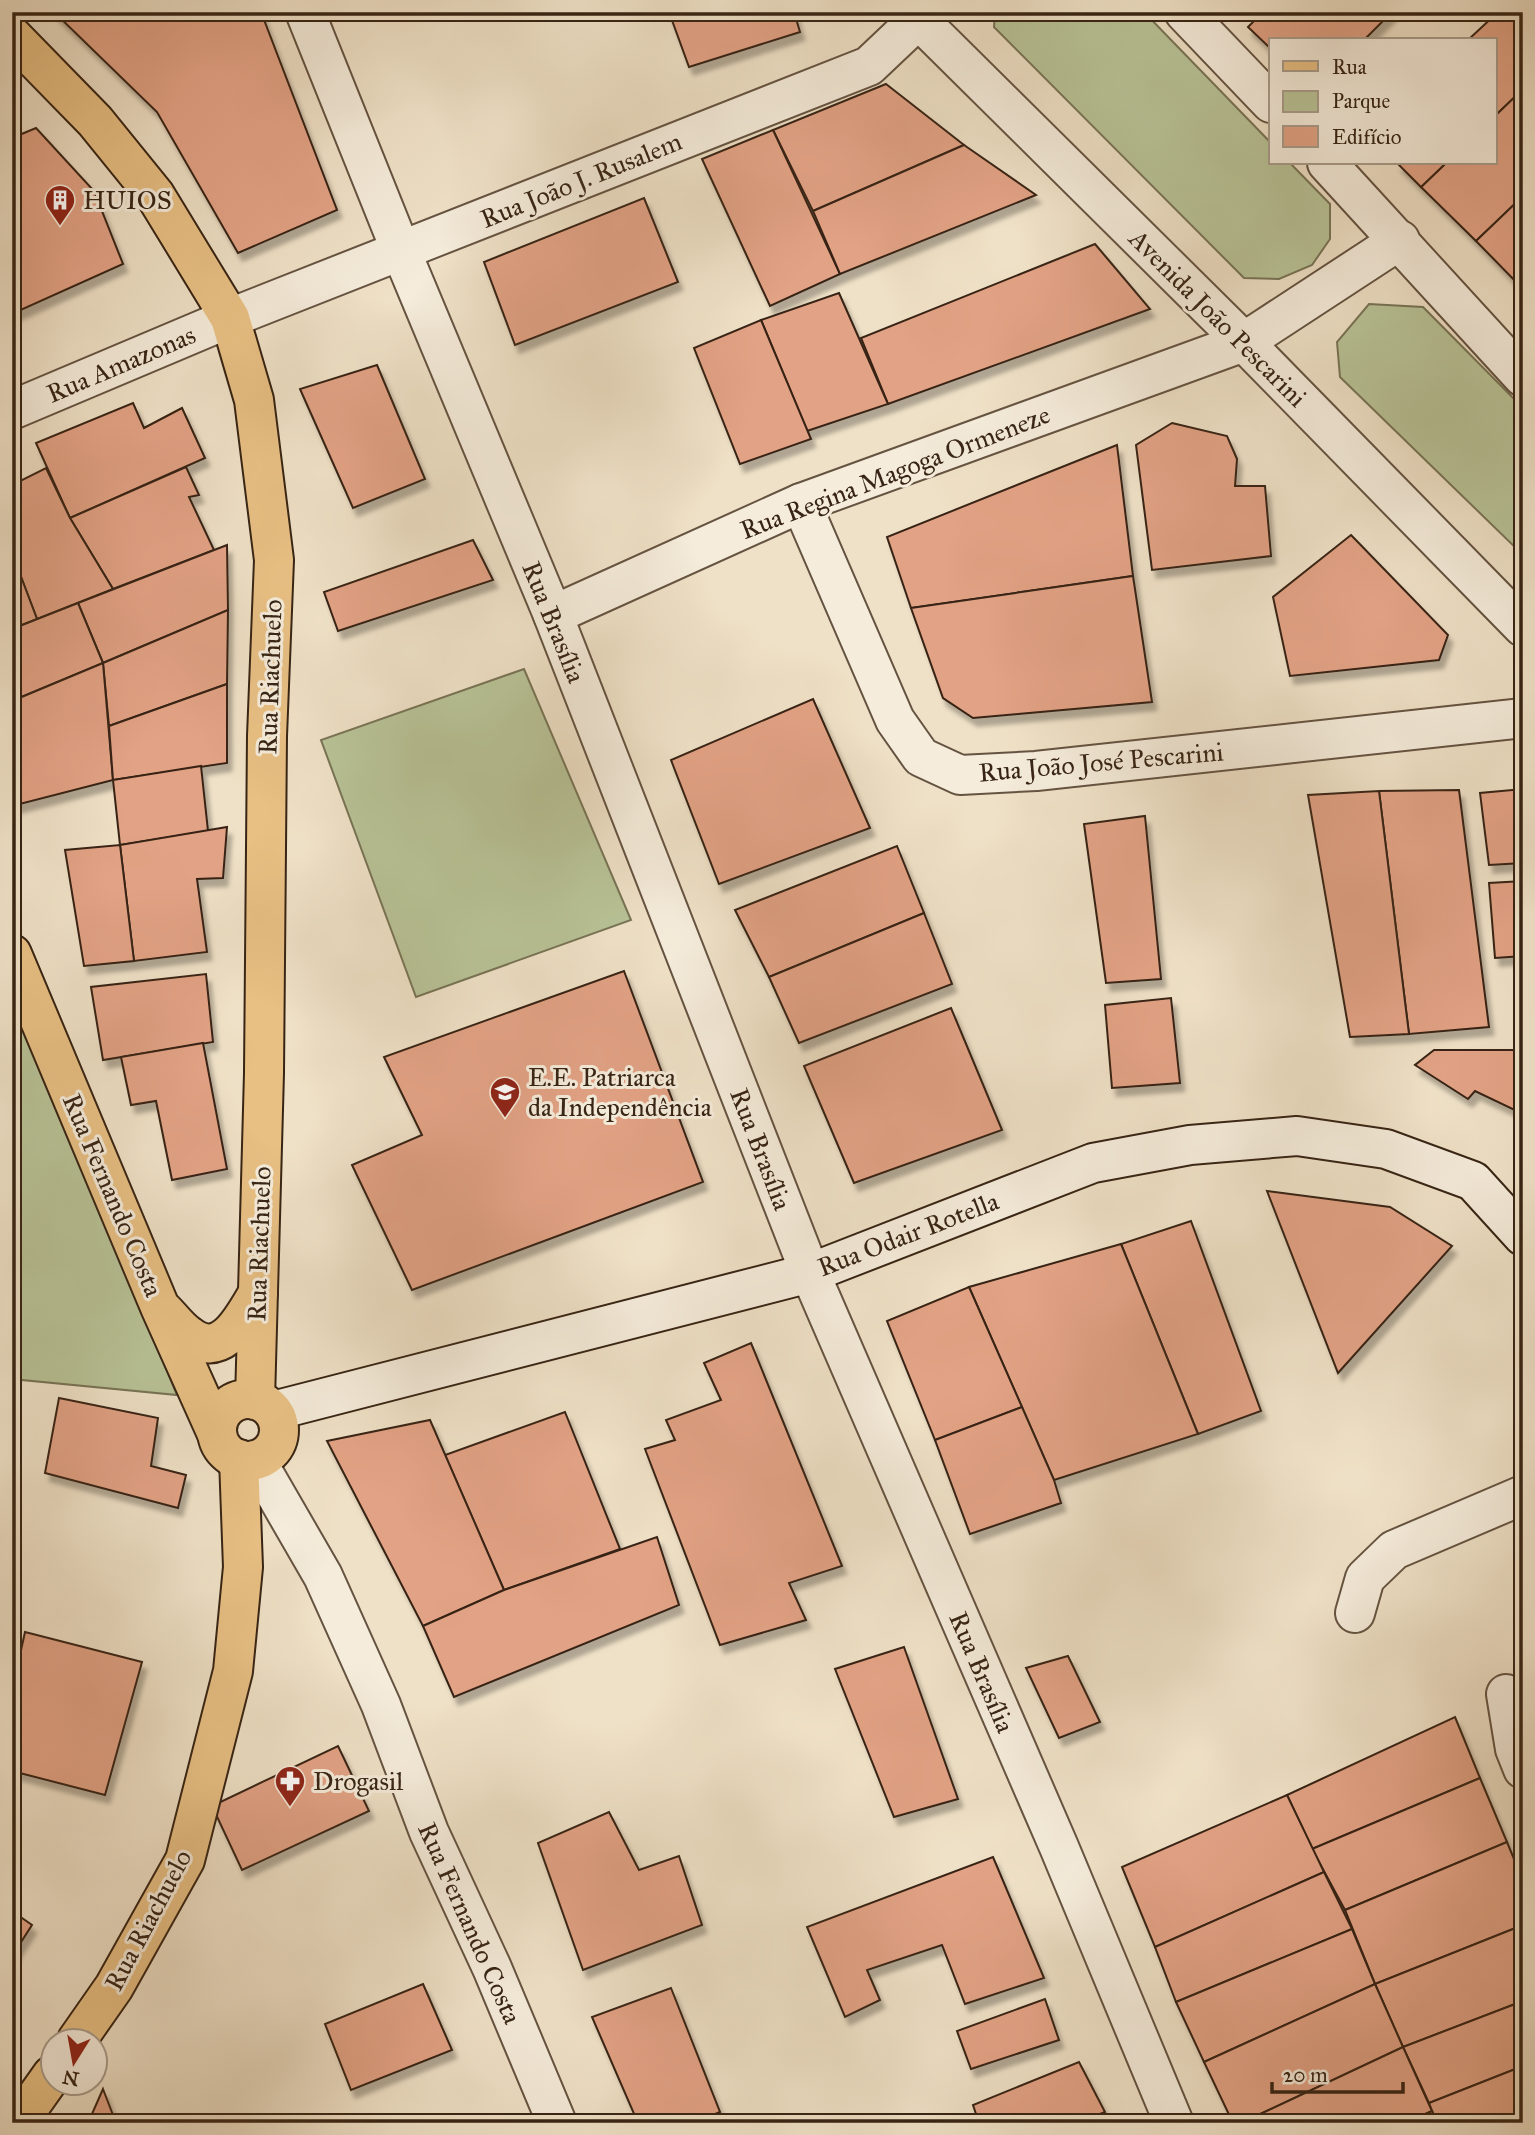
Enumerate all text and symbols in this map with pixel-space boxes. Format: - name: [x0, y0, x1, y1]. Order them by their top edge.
- legend: [1269, 38, 1496, 164]
- text: Rua: [1332, 54, 1367, 80]
- text: Parque: [1332, 88, 1391, 114]
- text: Edifício: [1332, 124, 1402, 150]
- street label: Rua João J. Rusalem: [476, 125, 687, 235]
- building icon: HUIOS: [43, 183, 77, 227]
- place label: HUIOS: [83, 184, 172, 216]
- street label: Avenida João Pescarini: [1122, 222, 1313, 413]
- street label: Rua Amazonas: [42, 318, 200, 410]
- street label: Rua Regina Magoga Ormeneze: [736, 398, 1055, 546]
- street label: Rua Brasília: [515, 557, 593, 687]
- street label: Rua Riachuelo: [251, 599, 289, 755]
- street label: Rua João José Pescarini: [977, 735, 1225, 789]
- place label: E.E. Patriarca da Independência: [528, 1061, 712, 1123]
- school or university icon: E.E. Patriarca da Independência: [488, 1075, 522, 1119]
- street label: Rua Brasília: [723, 1083, 799, 1215]
- street label: Rua Fernando Costa: [56, 1089, 170, 1301]
- street label: Rua Riachuelo: [240, 1166, 278, 1322]
- street label: Rua Odair Rotella: [813, 1185, 1003, 1283]
- street label: Rua Brasília: [942, 1607, 1022, 1737]
- pharmacy icon: Drogasil: [273, 1764, 307, 1808]
- place label: Drogasil: [313, 1765, 403, 1797]
- street label: Rua Fernando Costa: [411, 1817, 529, 2029]
- street label: Rua Riachuelo: [97, 1844, 199, 1996]
- north arrow: [38, 2026, 108, 2096]
- scale bar: [1272, 2051, 1404, 2095]
- text: 20 m: [1283, 2062, 1328, 2088]
- text: N: [61, 2065, 81, 2091]

